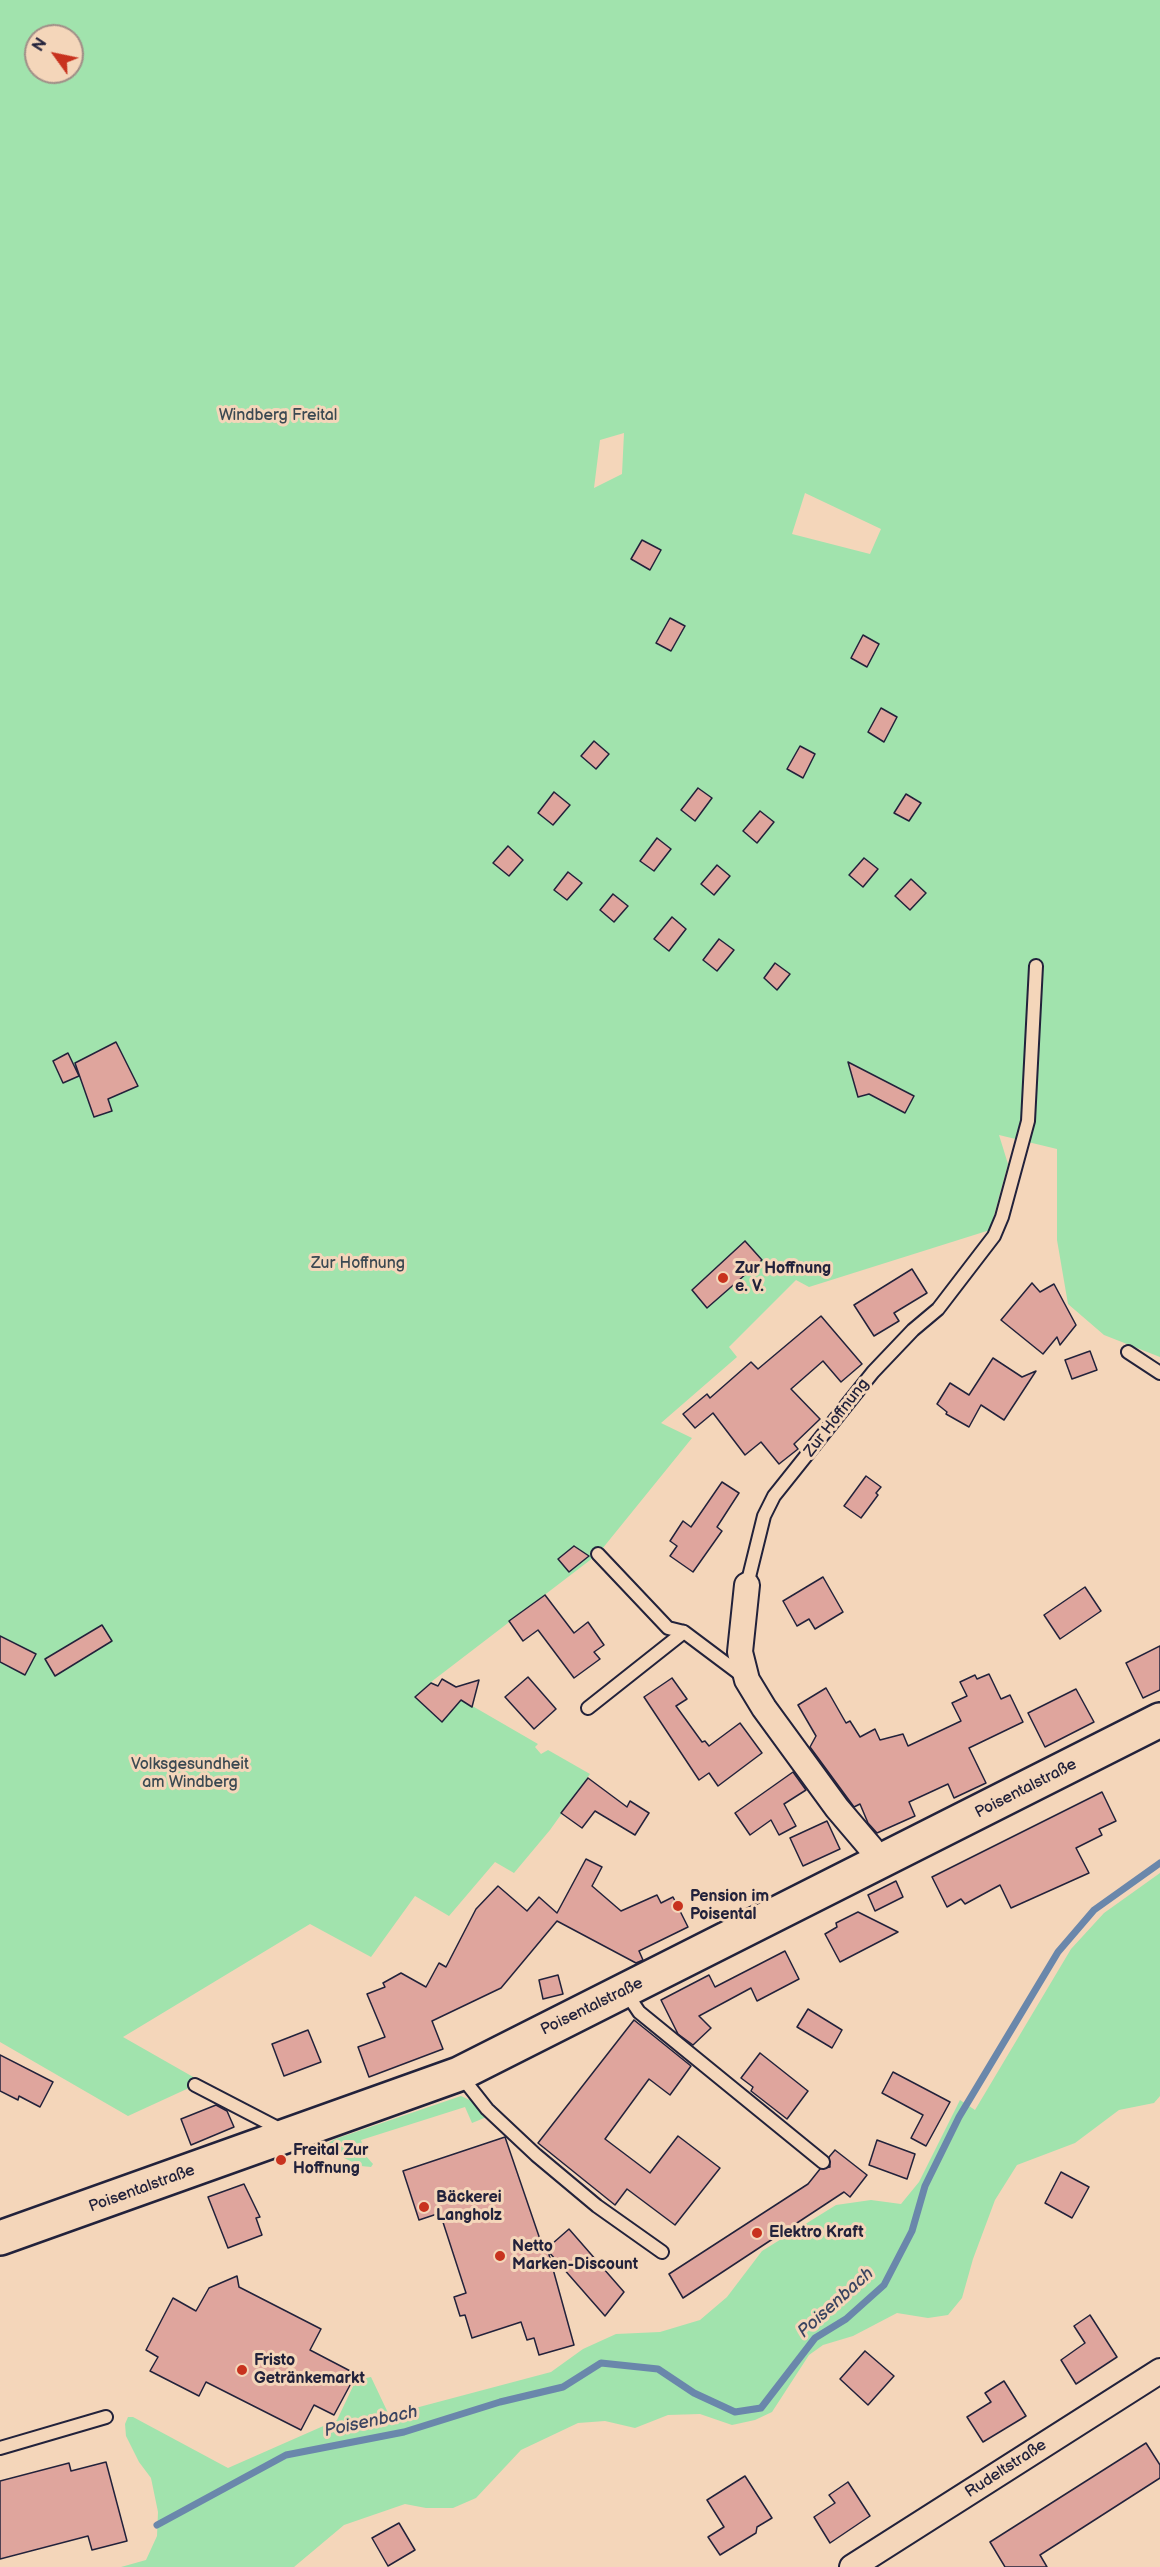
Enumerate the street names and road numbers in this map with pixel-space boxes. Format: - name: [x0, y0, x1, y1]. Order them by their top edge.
- street label: Zur Hoffnung: [801, 1375, 873, 1461]
- street label: Poisentalstraße: [972, 1755, 1080, 1823]
- street label: Poisentalstraße: [538, 1974, 646, 2040]
- street label: Poisentalstraße: [86, 2161, 198, 2217]
- street label: Rudeltstraße: [962, 2436, 1050, 2502]

